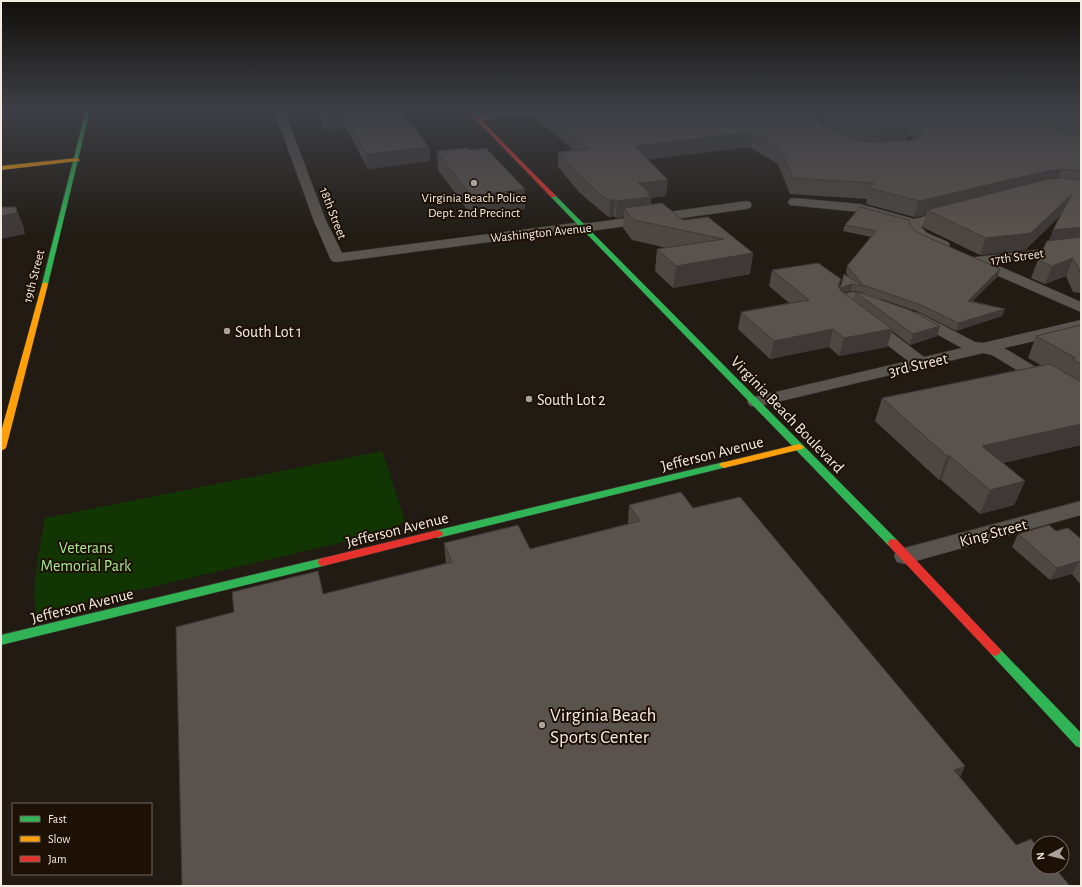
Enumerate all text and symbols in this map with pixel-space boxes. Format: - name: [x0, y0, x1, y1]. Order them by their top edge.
- marker: Virginia Beach Police Dept. 2nd Precinct: [469, 178, 479, 188]
- street label: 18th Street: [317, 186, 348, 241]
- place label: Virginia Beach Police Dept. 2nd Precinct: [422, 192, 526, 220]
- street label: Washington Avenue: [490, 222, 592, 245]
- street label: 17th Street: [990, 247, 1045, 268]
- street label: 19th Street: [22, 248, 47, 304]
- place label: South Lot 1: [235, 324, 302, 340]
- marker: South Lot 1: [222, 326, 232, 336]
- street label: 3rd Street: [887, 350, 949, 380]
- street label: Virginia Beach Boulevard: [728, 353, 847, 476]
- place label: South Lot 2: [537, 392, 606, 408]
- marker: South Lot 2: [524, 394, 534, 404]
- street label: Jefferson Avenue: [659, 433, 765, 474]
- street label: Jefferson Avenue: [344, 509, 450, 550]
- street label: King Street: [958, 516, 1029, 550]
- park label: Veterans Memorial Park: [41, 540, 132, 574]
- street label: Jefferson Avenue: [29, 585, 135, 626]
- place label: Virginia Beach Sports Center: [550, 706, 656, 747]
- marker: Virginia Beach Sports Center: [537, 720, 547, 730]
- legend: [12, 803, 152, 875]
- text: Fast: [48, 813, 67, 825]
- text: Slow: [48, 833, 70, 845]
- north arrow: [1030, 835, 1070, 875]
- text: N: [1035, 852, 1046, 861]
- text: Jam: [48, 853, 67, 865]

